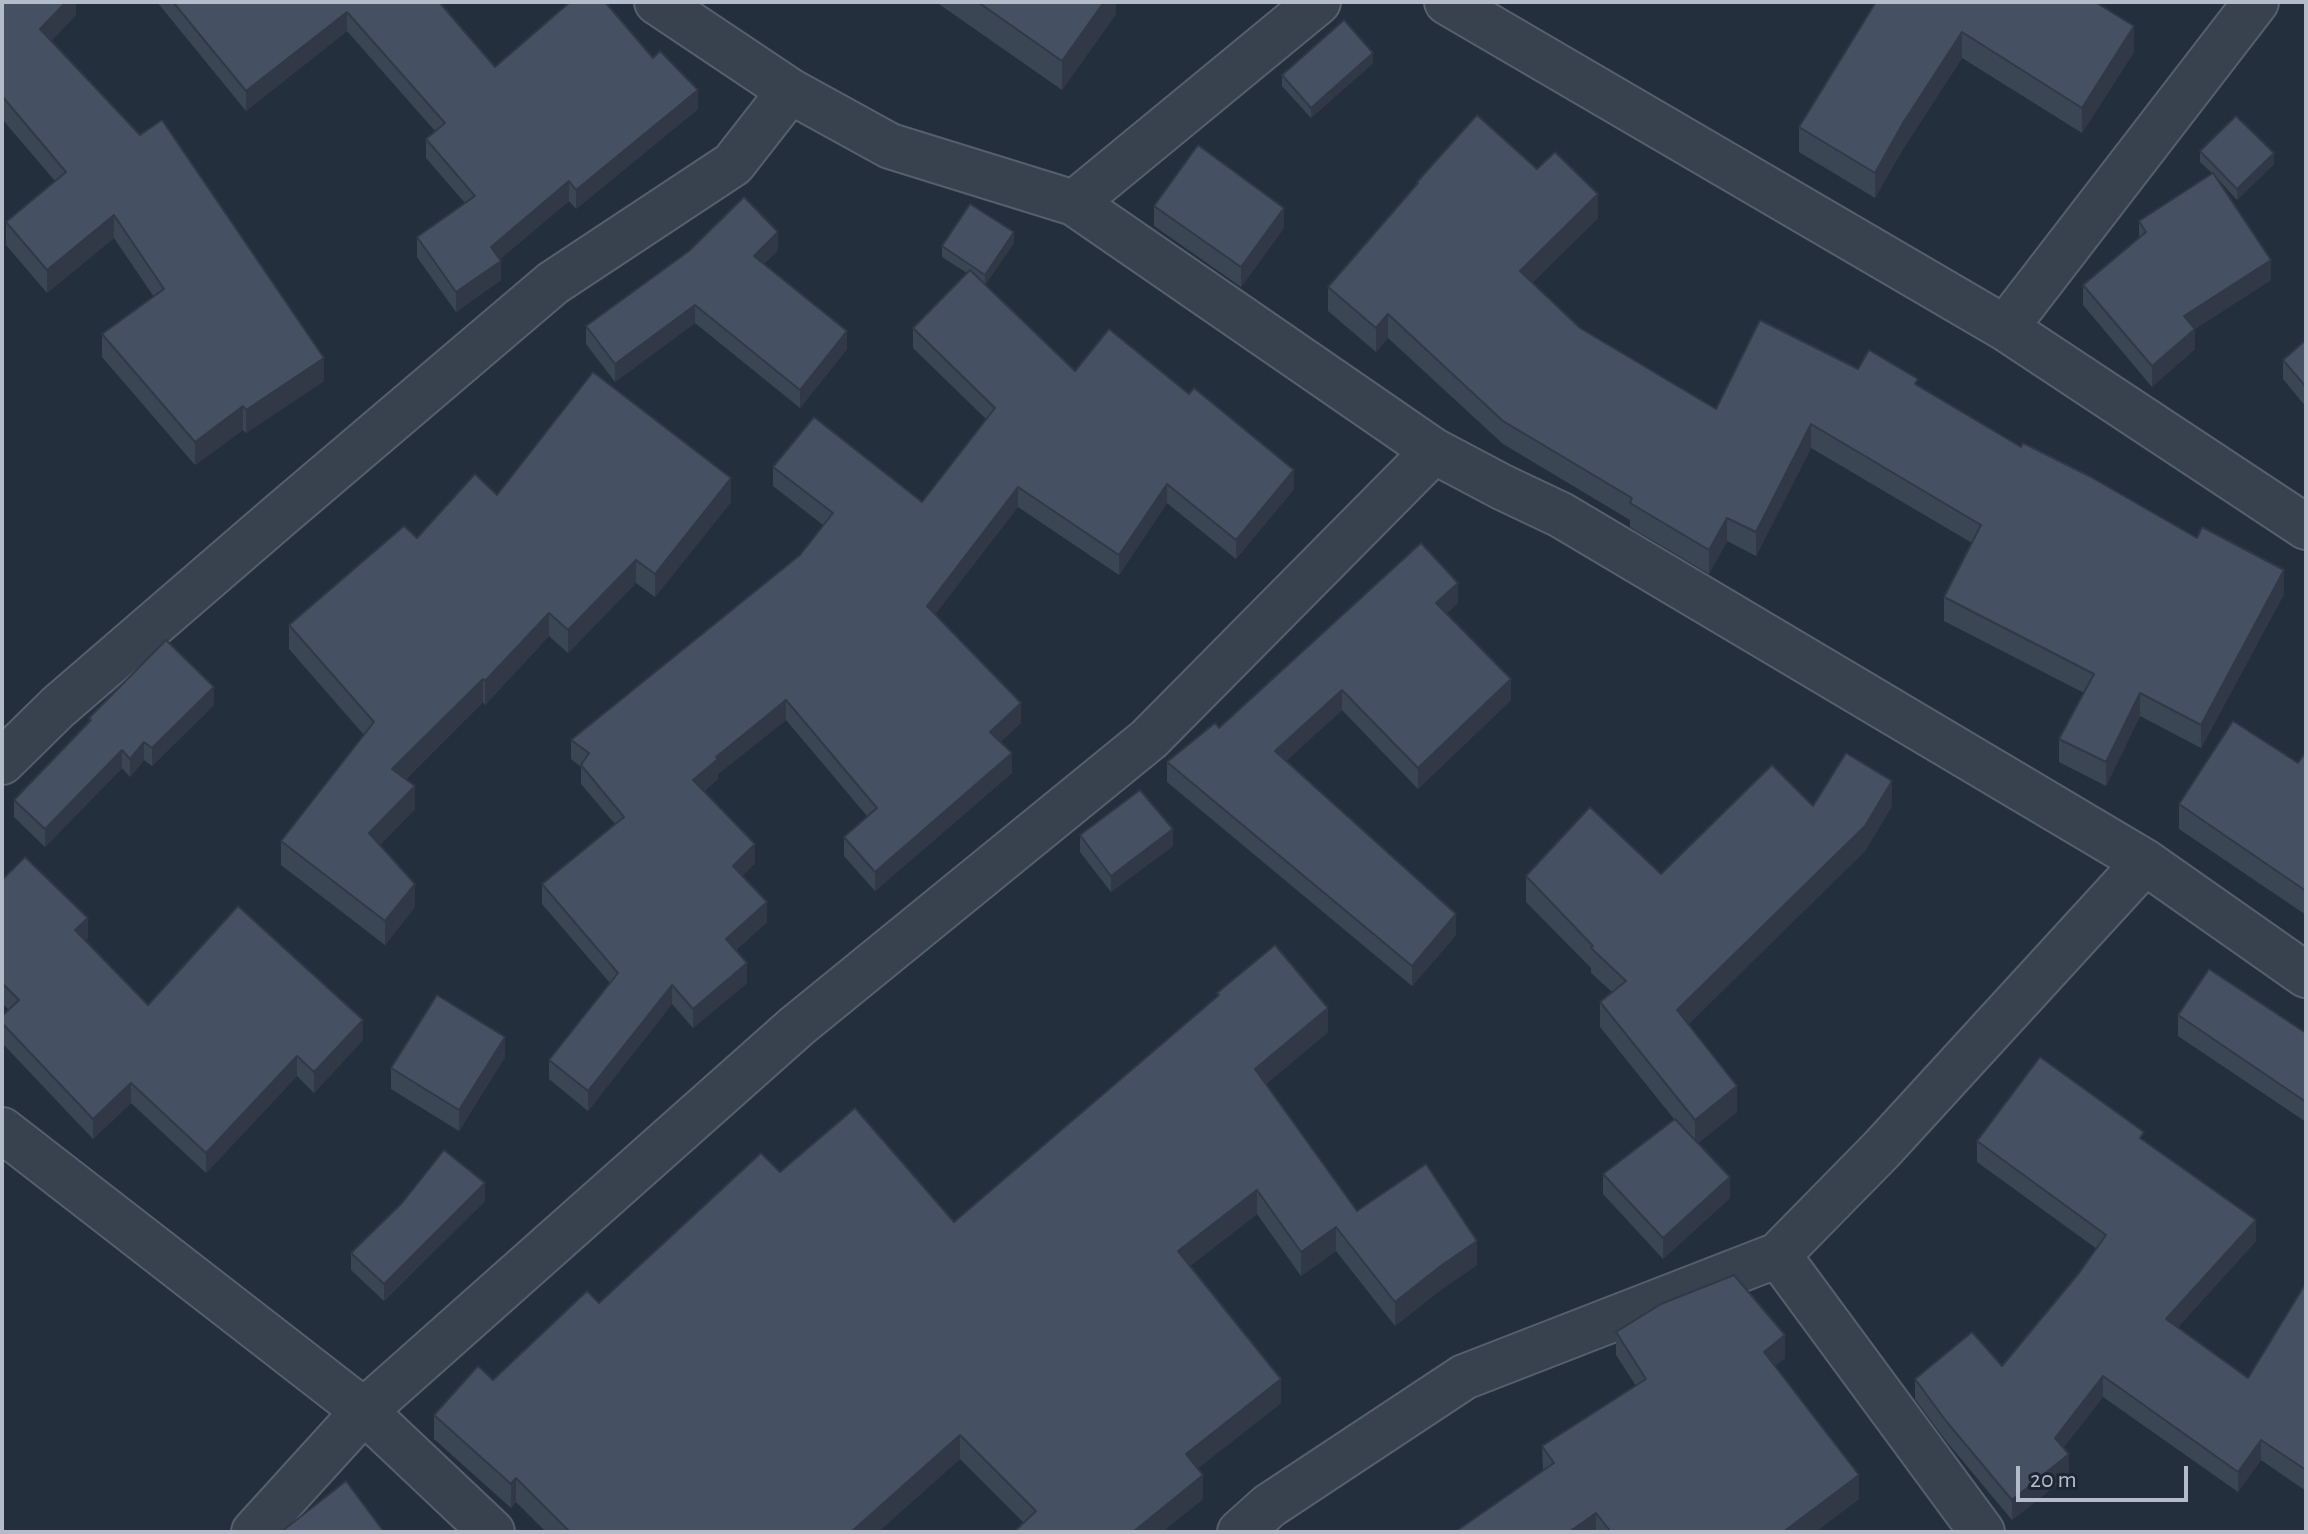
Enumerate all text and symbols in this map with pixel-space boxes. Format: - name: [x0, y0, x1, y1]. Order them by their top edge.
- scale bar: [2020, 1450, 2192, 1500]
- text: 20 m: [2030, 1468, 2077, 1492]

